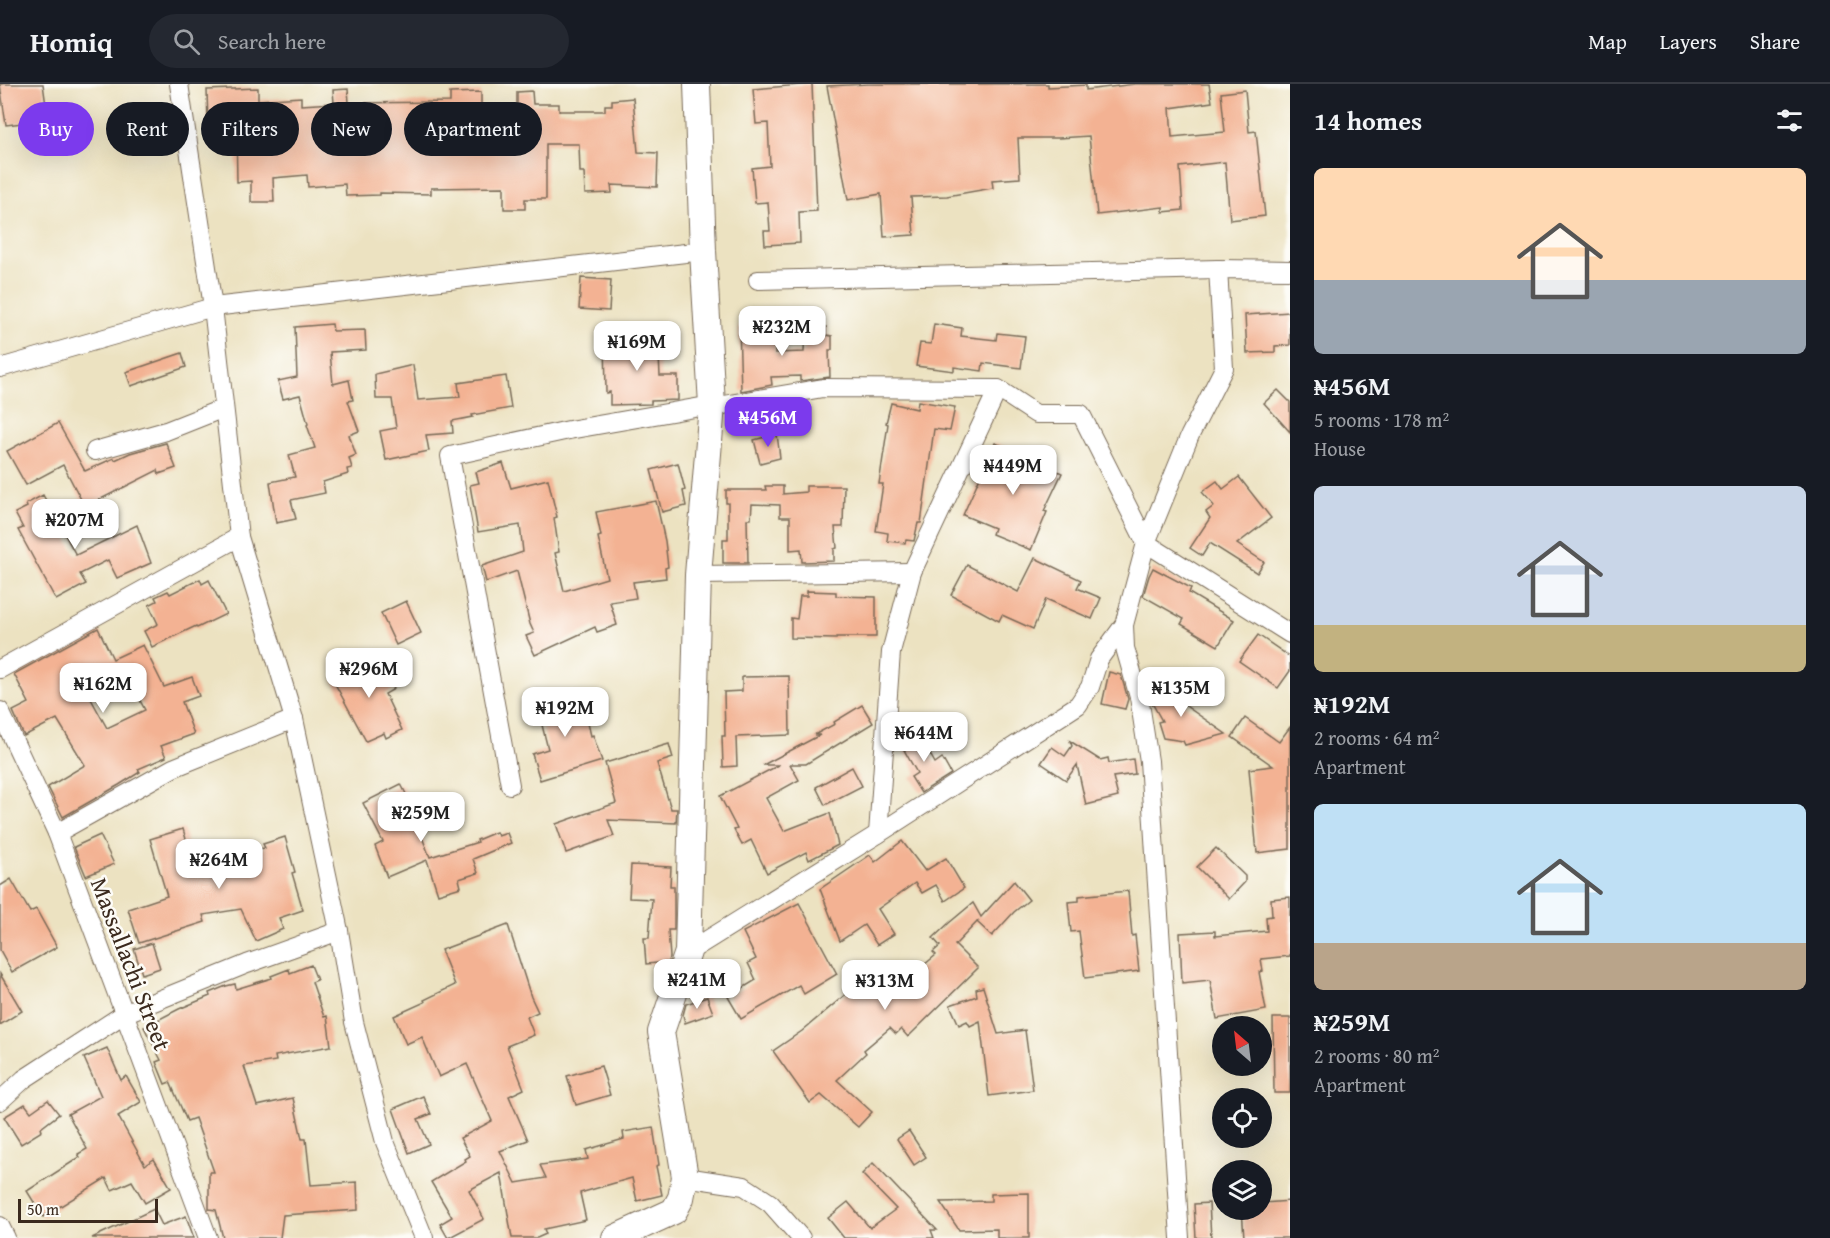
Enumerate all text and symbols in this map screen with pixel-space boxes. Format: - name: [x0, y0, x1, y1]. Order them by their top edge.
- search box: [149, 14, 569, 68]
- text: Homiq: [30, 21, 113, 62]
- icon: search: [170, 25, 203, 58]
- text: Search here: [218, 25, 326, 57]
- text: Map: [1588, 26, 1627, 57]
- text: Layers: [1660, 26, 1717, 57]
- text: Share: [1750, 26, 1800, 57]
- text: 14 homes: [1314, 101, 1422, 140]
- chip: Buy: [18, 102, 94, 156]
- chip: Rent: [106, 102, 189, 156]
- chip: Filters: [201, 102, 299, 156]
- chip: New: [311, 102, 392, 156]
- chip: Apartment: [404, 102, 542, 156]
- icon: filters: [1773, 104, 1806, 137]
- icon: home: [1506, 207, 1614, 315]
- pin: ₦232M: [740, 306, 824, 357]
- text: ₦232M: [753, 311, 811, 340]
- pin: ₦169M: [595, 321, 679, 372]
- text: ₦169M: [608, 326, 666, 355]
- text: ₦456M: [1314, 366, 1390, 405]
- pin: ₦456M: [726, 397, 810, 448]
- text: ₦456M: [739, 402, 797, 431]
- text: 5 rooms · 178 m²: [1314, 405, 1449, 434]
- text: House: [1314, 434, 1366, 463]
- pin: ₦449M: [971, 445, 1055, 496]
- text: ₦449M: [984, 450, 1042, 479]
- pin: ₦207M: [33, 499, 117, 550]
- text: ₦207M: [46, 504, 104, 533]
- icon: home: [1506, 525, 1614, 633]
- pin: ₦296M: [327, 648, 411, 699]
- text: ₦296M: [340, 653, 398, 682]
- pin: ₦162M: [61, 663, 145, 714]
- pin: ₦135M: [1139, 667, 1223, 718]
- text: ₦162M: [74, 668, 132, 697]
- text: ₦135M: [1152, 672, 1210, 701]
- text: ₦192M: [1314, 684, 1390, 723]
- pin: ₦192M: [523, 687, 607, 738]
- text: ₦192M: [536, 692, 594, 721]
- pin: ₦644M: [882, 712, 966, 763]
- text: ₦644M: [895, 717, 953, 746]
- text: 2 rooms · 64 m²: [1314, 723, 1440, 752]
- text: Apartment: [1314, 752, 1406, 781]
- pin: ₦259M: [379, 792, 463, 843]
- text: ₦259M: [392, 797, 450, 826]
- pin: ₦264M: [177, 839, 261, 890]
- icon: home: [1506, 843, 1614, 951]
- text: ₦264M: [190, 844, 248, 873]
- street label: Massallachi Street: [82, 872, 180, 1056]
- pin: ₦241M: [655, 959, 739, 1010]
- pin: ₦313M: [843, 960, 927, 1011]
- text: ₦241M: [668, 964, 726, 993]
- text: ₦313M: [856, 965, 914, 994]
- text: ₦259M: [1314, 1002, 1390, 1041]
- north arrow: [1212, 1016, 1272, 1076]
- map controls: [1212, 1016, 1272, 1220]
- text: 2 rooms · 80 m²: [1314, 1041, 1440, 1070]
- text: Apartment: [1314, 1070, 1406, 1099]
- button: locate: [1212, 1088, 1272, 1148]
- button: layers: [1212, 1160, 1272, 1220]
- scale bar: [18, 1196, 158, 1224]
- text: 50 m: [27, 1197, 59, 1221]

